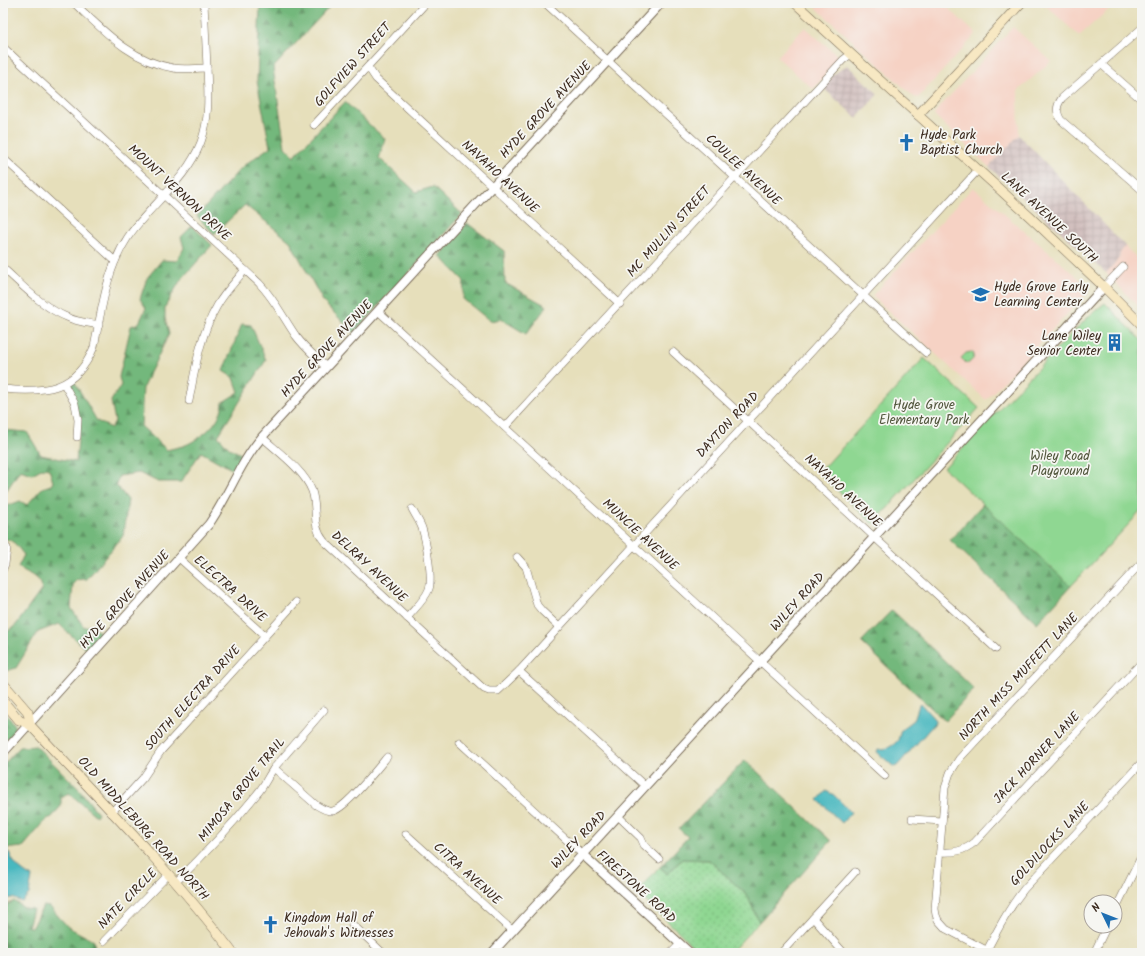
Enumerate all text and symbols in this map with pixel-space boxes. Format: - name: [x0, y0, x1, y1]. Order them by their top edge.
- street label: GOLFVIEW STREET: [309, 17, 397, 112]
- street label: HYDE GROVE AVENUE: [495, 56, 597, 164]
- place label: Hyde Park Baptist Church: [920, 125, 1003, 161]
- street label: COULEE AVENUE: [700, 129, 786, 211]
- church icon: Hyde Park Baptist Church: [897, 132, 917, 152]
- street label: NAVAHO AVENUE: [456, 135, 544, 219]
- street label: MOUNT VERNON DRIVE: [123, 139, 236, 247]
- street label: LANE AVENUE SOUTH: [995, 167, 1103, 269]
- street label: MC MULLIN STREET: [622, 181, 717, 283]
- place label: Hyde Grove Early Learning Center: [994, 277, 1089, 313]
- school or university icon: Hyde Grove Early Learning Center: [971, 284, 991, 304]
- street label: HYDE GROVE AVENUE: [276, 295, 378, 403]
- place label: Lane Wiley Senior Center: [1027, 326, 1102, 362]
- building icon: Lane Wiley Senior Center: [1104, 333, 1124, 353]
- street label: DAYTON ROAD: [691, 387, 765, 463]
- park label: Hyde Grove Elementary Park: [879, 395, 970, 431]
- park label: Wiley Road Playground: [1030, 446, 1090, 482]
- street label: NAVAHO AVENUE: [799, 449, 887, 533]
- street label: MUNCIE AVENUE: [597, 494, 683, 576]
- street label: DELRAY AVENUE: [326, 526, 412, 608]
- street label: HYDE GROVE AVENUE: [75, 545, 176, 654]
- street label: ELECTRA DRIVE: [189, 550, 272, 628]
- street label: WILEY ROAD: [766, 568, 830, 636]
- street label: NORTH MISS MUFFETT LANE: [954, 608, 1084, 746]
- street label: SOUTH ELECTRA DRIVE: [140, 640, 247, 755]
- street label: JACK HORNER LANE: [989, 707, 1086, 809]
- street label: MIMOSA GROVE TRAIL: [193, 733, 291, 847]
- street label: OLD MIDDLEBURG ROAD NORTH: [72, 752, 214, 906]
- street label: GOLDILOCKS LANE: [1005, 797, 1095, 891]
- street label: WILEY ROAD: [546, 806, 612, 874]
- street label: CITRA AVENUE: [428, 837, 506, 911]
- street label: FIRESTONE ROAD: [591, 845, 681, 929]
- street label: NATE CIRCLE: [93, 863, 163, 934]
- north arrow: [1083, 894, 1123, 934]
- text: N: [1087, 899, 1105, 917]
- place label: Kingdom Hall of Jehovah's Witnesses: [284, 908, 394, 944]
- church icon: Kingdom Hall of Jehovah's Witnesses: [261, 915, 281, 935]

